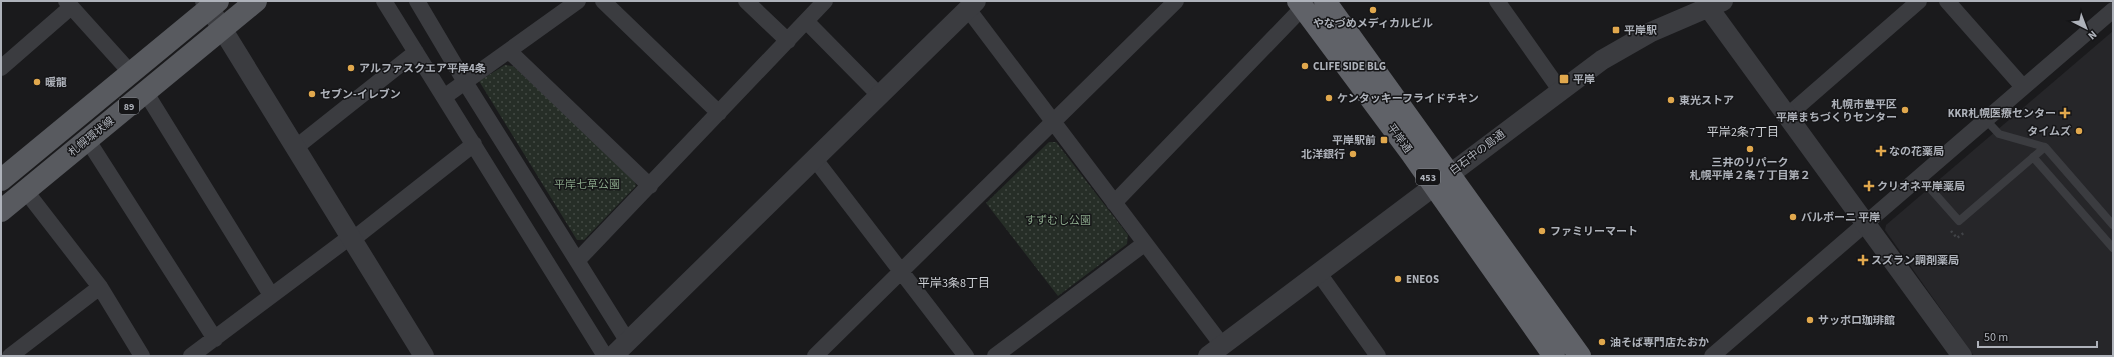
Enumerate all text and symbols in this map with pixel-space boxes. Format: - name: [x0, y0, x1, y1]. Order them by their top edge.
- marker: やなづめメディカルビル: [1368, 5, 1378, 15]
- north arrow: [2066, 8, 2106, 48]
- place label: やなづめメディカルビル: [1313, 16, 1433, 31]
- place label: 平岸駅: [1624, 23, 1657, 38]
- marker: 平岸駅: [1611, 25, 1621, 35]
- text: N: [2085, 27, 2100, 43]
- place label: CLIFE SIDE BLG: [1313, 59, 1386, 74]
- place label: アルファスクエア平岸4条: [359, 61, 486, 76]
- marker: CLIFE SIDE BLG: [1300, 61, 1310, 71]
- marker: アルファスクエア平岸4条: [346, 63, 356, 73]
- place label: 平岸: [1573, 72, 1595, 87]
- marker: 平岸: [1558, 73, 1570, 85]
- place label: 暖龍: [45, 75, 67, 90]
- marker: 暖龍: [32, 77, 42, 87]
- place label: セブン-イレブン: [320, 87, 401, 102]
- marker: セブン-イレブン: [307, 89, 317, 99]
- place label: ケンタッキーフライドチキン: [1337, 91, 1479, 106]
- marker: ケンタッキーフライドチキン: [1324, 93, 1334, 103]
- place label: 東光ストア: [1679, 93, 1734, 108]
- marker: 東光ストア: [1666, 95, 1676, 105]
- place label: 札幌市豊平区 平岸まちづくりセンター: [1776, 97, 1897, 125]
- road number: 89: [119, 98, 139, 114]
- marker: 札幌市豊平区 平岸まちづくりセンター: [1900, 105, 1910, 115]
- place label: KKR札幌医療センター: [1948, 106, 2056, 121]
- marker: KKR札幌医療センター: [2059, 107, 2071, 119]
- street label: 札幌環状線: [65, 113, 117, 160]
- street label: 平岸通: [1384, 121, 1415, 156]
- district label: 平岸2条7丁目: [1707, 124, 1779, 141]
- place label: タイムズ: [2027, 124, 2071, 139]
- marker: タイムズ: [2074, 126, 2084, 136]
- street label: 白石中の島通: [1446, 127, 1508, 178]
- place label: 平岸駅前: [1332, 133, 1376, 148]
- marker: 平岸駅前: [1379, 135, 1389, 145]
- marker: 三井のリパーク 札幌平岸２条７丁目第２: [1745, 144, 1755, 154]
- place label: なの花薬局: [1889, 144, 1944, 159]
- marker: なの花薬局: [1876, 146, 1886, 156]
- place label: 北洋銀行: [1301, 147, 1345, 162]
- marker: 北洋銀行: [1348, 149, 1358, 159]
- place label: 三井のリパーク 札幌平岸２条７丁目第２: [1690, 155, 1811, 183]
- road number: 453: [1416, 169, 1440, 185]
- park label: 平岸七草公園: [554, 177, 620, 192]
- place label: クリオネ平岸薬局: [1877, 179, 1965, 194]
- marker: クリオネ平岸薬局: [1864, 181, 1874, 191]
- place label: バルボーニ 平岸: [1801, 210, 1880, 225]
- marker: バルボーニ 平岸: [1788, 212, 1798, 222]
- park label: すずむし公園: [1025, 213, 1091, 228]
- place label: ファミリーマート: [1550, 224, 1638, 239]
- marker: ファミリーマート: [1537, 226, 1547, 236]
- place label: スズラン調剤薬局: [1871, 253, 1959, 268]
- marker: スズラン調剤薬局: [1858, 255, 1868, 265]
- place label: ENEOS: [1406, 272, 1439, 287]
- marker: ENEOS: [1393, 274, 1403, 284]
- district label: 平岸3条8丁目: [918, 275, 990, 292]
- place label: サッポロ珈琲館: [1818, 313, 1895, 328]
- marker: サッポロ珈琲館: [1805, 315, 1815, 325]
- scale bar: [1978, 323, 2097, 349]
- text: 50 m: [1984, 329, 2008, 346]
- place label: 油そば専門店たおか: [1610, 335, 1709, 350]
- marker: 油そば専門店たおか: [1597, 337, 1607, 347]

